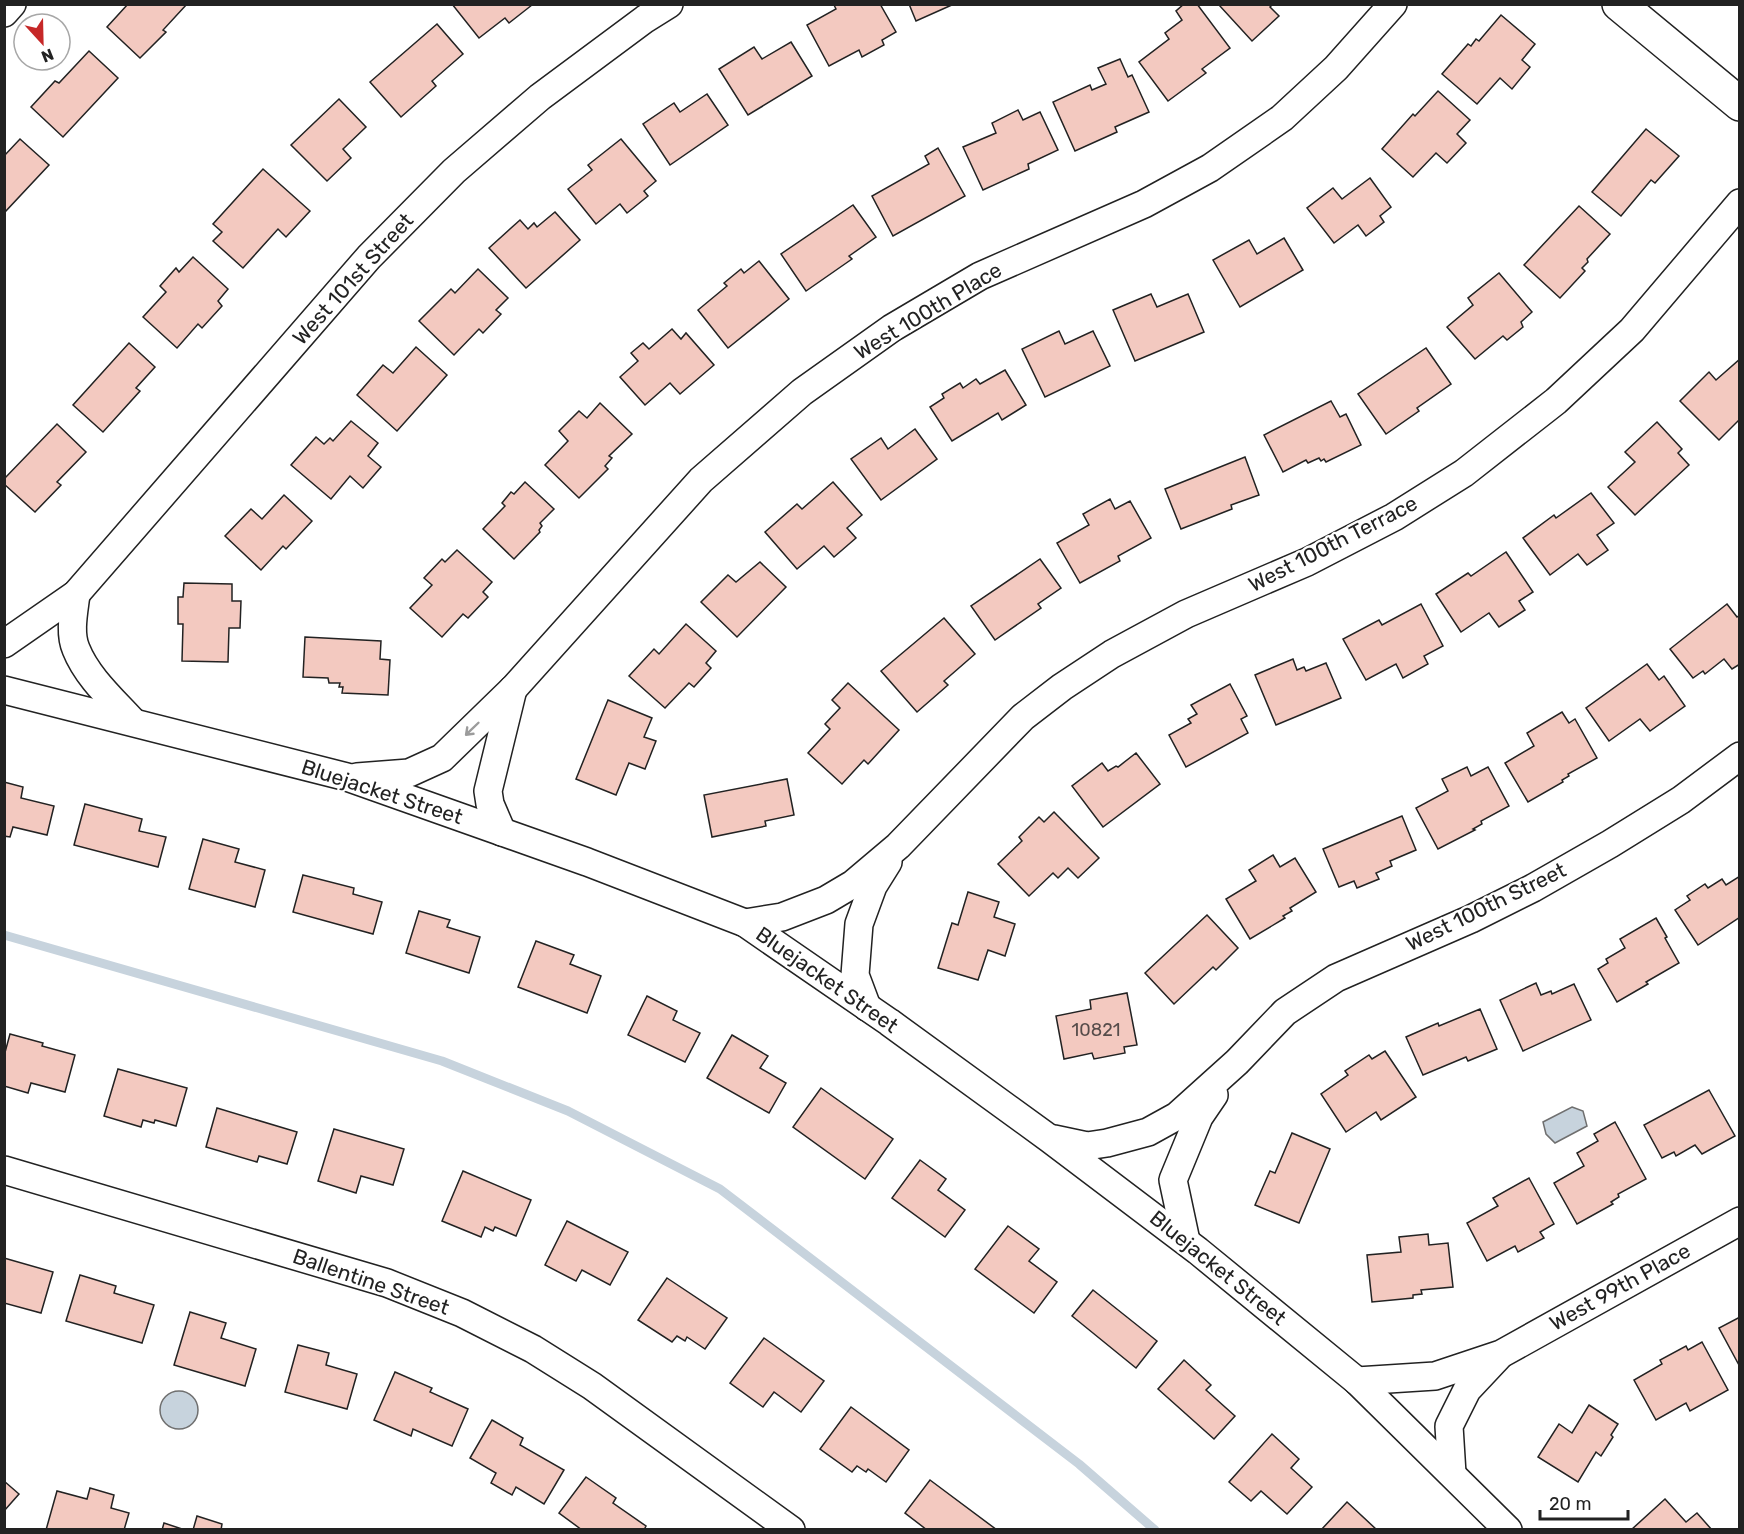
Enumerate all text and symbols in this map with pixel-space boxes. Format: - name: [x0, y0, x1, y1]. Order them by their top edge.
- north arrow: [12, 12, 72, 72]
- text: N: [39, 44, 56, 66]
- street label: West 101st Street: [287, 208, 418, 350]
- street label: West 100th Place: [850, 257, 1006, 364]
- street label: West 100th Terrace: [1244, 490, 1421, 597]
- one-way arrow: [464, 722, 479, 736]
- street label: Bluejacket Street: [298, 754, 466, 829]
- street label: West 100th Street: [1402, 857, 1570, 956]
- street label: Bluejacket Street: [751, 921, 903, 1038]
- house number: 10821: [1072, 1019, 1120, 1041]
- street label: Bluejacket Street: [1145, 1205, 1292, 1330]
- street label: West 99th Place: [1545, 1238, 1694, 1335]
- street label: Ballentine Street: [290, 1243, 453, 1320]
- scale bar: [1540, 1483, 1628, 1521]
- text: 20 m: [1549, 1493, 1591, 1515]

